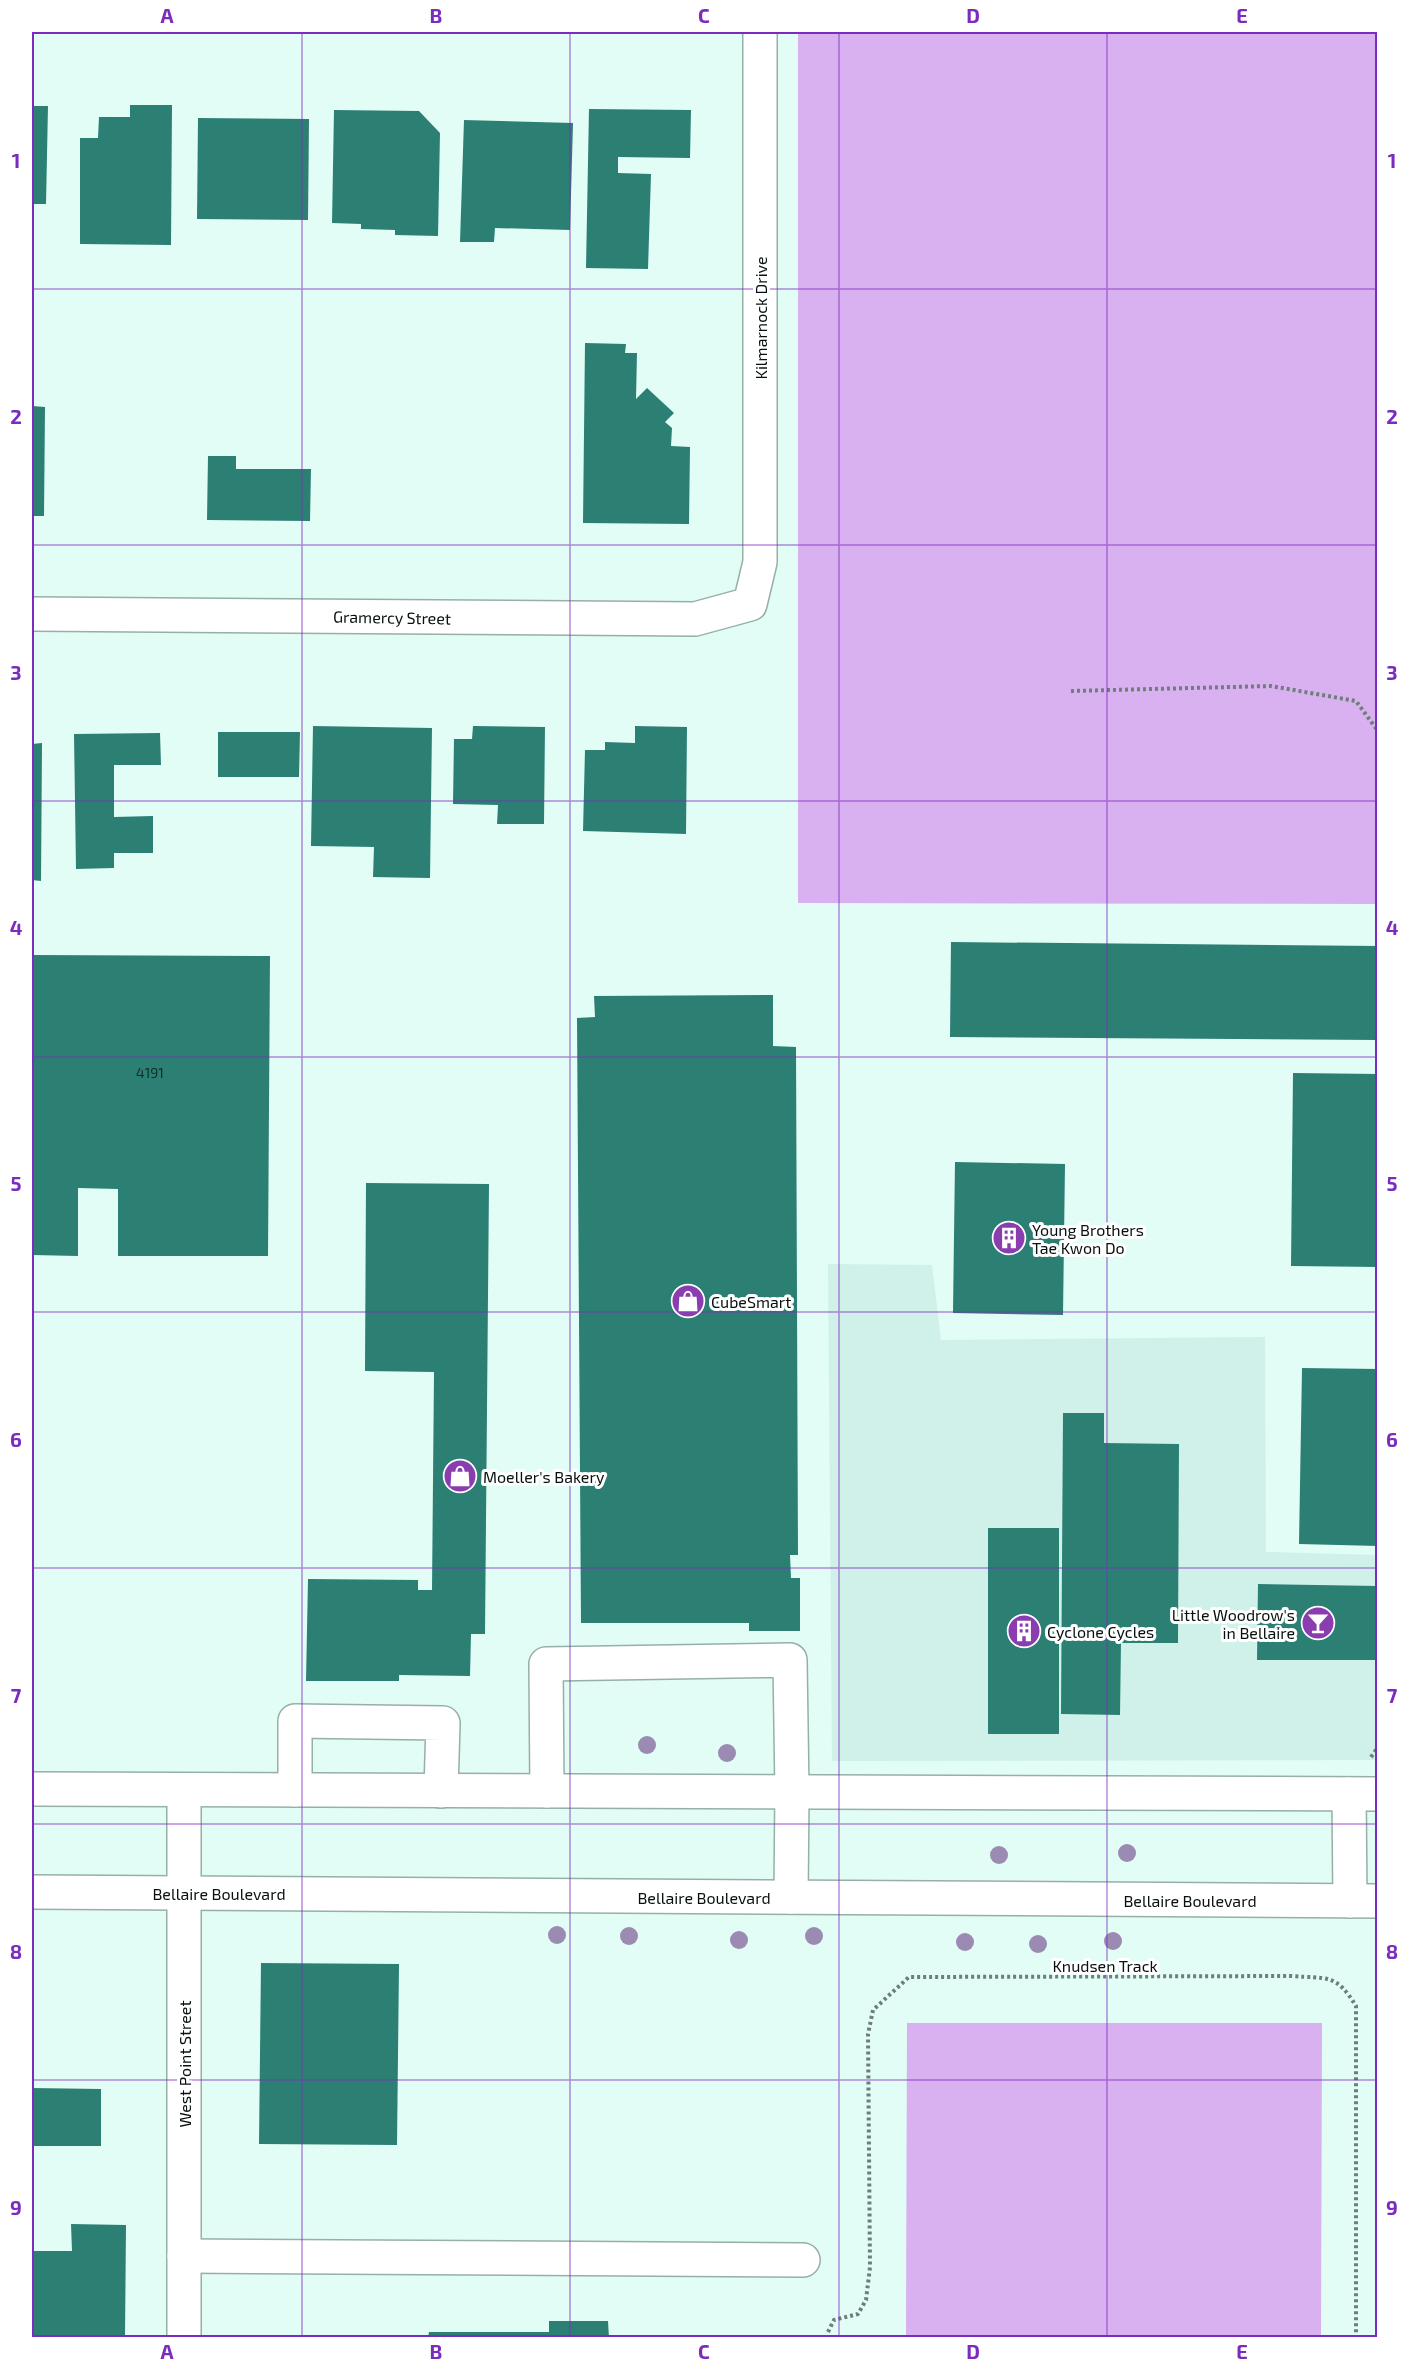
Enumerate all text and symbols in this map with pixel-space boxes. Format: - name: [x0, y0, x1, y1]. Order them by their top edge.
- text: A: [160, 3, 174, 27]
- text: B: [430, 3, 442, 27]
- text: C: [698, 3, 710, 27]
- text: D: [966, 3, 980, 27]
- text: E: [1236, 3, 1248, 27]
- text: 1: [12, 148, 20, 172]
- text: 1: [1388, 148, 1396, 172]
- street label: Kilmarnock Drive: [751, 256, 770, 380]
- text: 2: [10, 404, 22, 428]
- text: 2: [1386, 404, 1398, 428]
- street label: Gramercy Street: [333, 606, 451, 628]
- text: 3: [10, 660, 22, 684]
- text: 3: [1386, 660, 1398, 684]
- text: 4: [10, 915, 23, 939]
- text: 4: [1386, 915, 1399, 939]
- house number: 4191: [136, 1064, 164, 1081]
- text: 5: [10, 1171, 22, 1195]
- text: 5: [1386, 1171, 1398, 1195]
- building icon: Young Brothers Tae Kwon Do: [991, 1220, 1027, 1256]
- place label: Young Brothers Tae Kwon Do: [1032, 1220, 1144, 1257]
- shop icon: CubeSmart: [670, 1283, 706, 1319]
- place label: CubeSmart: [711, 1292, 791, 1311]
- text: 6: [10, 1427, 22, 1451]
- text: 6: [1386, 1427, 1398, 1451]
- shop icon: Moeller's Bakery: [442, 1458, 478, 1494]
- place label: Moeller's Bakery: [483, 1467, 605, 1486]
- place label: Little Woodrow's in Bellaire: [1172, 1605, 1295, 1642]
- bar icon: Little Woodrow's in Bellaire: [1300, 1605, 1336, 1641]
- building icon: Cyclone Cycles: [1006, 1613, 1042, 1649]
- place label: Cyclone Cycles: [1047, 1622, 1154, 1641]
- text: 7: [11, 1683, 22, 1707]
- text: 7: [1387, 1683, 1398, 1707]
- street label: Bellaire Boulevard: [152, 1884, 286, 1903]
- street label: Bellaire Boulevard: [637, 1888, 771, 1907]
- street label: Bellaire Boulevard: [1123, 1891, 1257, 1910]
- text: 8: [10, 1939, 22, 1963]
- text: 8: [1386, 1939, 1398, 1963]
- street label: Knudsen Track: [1052, 1956, 1158, 1975]
- street label: West Point Street: [175, 2000, 194, 2128]
- text: 9: [10, 2195, 22, 2219]
- text: 9: [1386, 2195, 1398, 2219]
- text: A: [160, 2339, 174, 2363]
- text: B: [430, 2339, 442, 2363]
- text: C: [698, 2339, 710, 2363]
- text: D: [966, 2339, 980, 2363]
- text: E: [1236, 2339, 1248, 2363]

